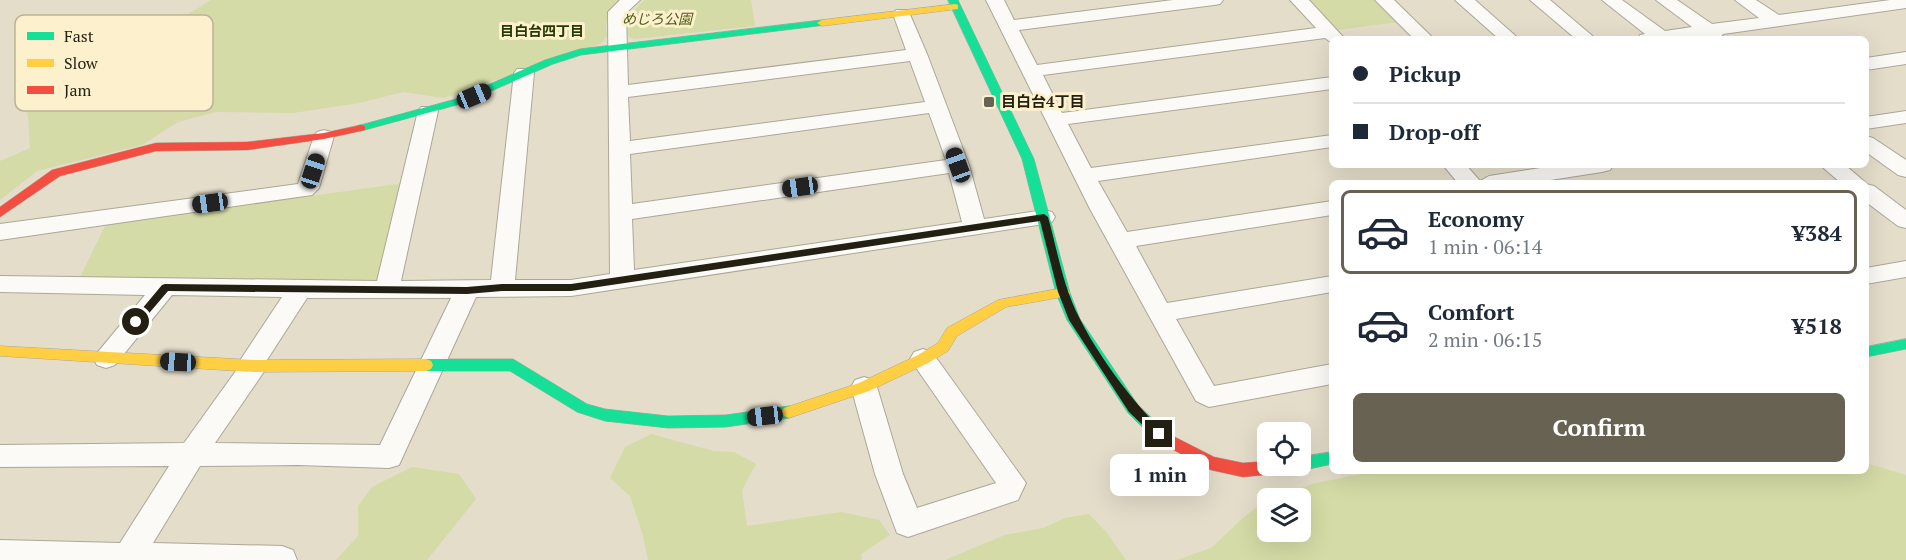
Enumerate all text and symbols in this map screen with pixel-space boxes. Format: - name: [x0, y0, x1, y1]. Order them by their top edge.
- park label: めじろ公園: [622, 9, 694, 28]
- legend: [15, 15, 213, 111]
- district label: 目白台四丁目: [500, 21, 584, 40]
- text: Fast: [64, 25, 94, 47]
- text: Slow: [64, 52, 98, 74]
- text: Pickup: [1389, 59, 1461, 88]
- text: Jam: [64, 79, 92, 101]
- car: [454, 81, 494, 111]
- place label: 目白台4丁目: [1001, 91, 1084, 111]
- marker: 目白台4丁目: [982, 95, 996, 109]
- text: Drop-off: [1389, 117, 1480, 146]
- car: [943, 145, 973, 185]
- car: [299, 151, 327, 191]
- car: [781, 176, 819, 198]
- car: [191, 192, 229, 214]
- text: Economy: [1428, 204, 1524, 233]
- icon: car: [1356, 205, 1410, 259]
- text: ¥384: [1792, 218, 1842, 247]
- text: 1 min · 06:14: [1428, 233, 1542, 260]
- text: Comfort: [1428, 297, 1514, 326]
- icon: car: [1356, 298, 1410, 352]
- route start: [122, 308, 149, 335]
- text: ¥518: [1792, 311, 1842, 340]
- text: 2 min · 06:15: [1428, 326, 1542, 353]
- car: [160, 352, 196, 372]
- button: Confirm: [1353, 393, 1845, 462]
- car: [746, 405, 784, 427]
- route end: [1145, 420, 1172, 447]
- map controls: [1257, 422, 1311, 542]
- button: locate: [1257, 422, 1311, 476]
- callout: 1 min: [1110, 455, 1208, 497]
- text: 1 min: [1132, 461, 1187, 488]
- button: layers: [1257, 488, 1311, 542]

